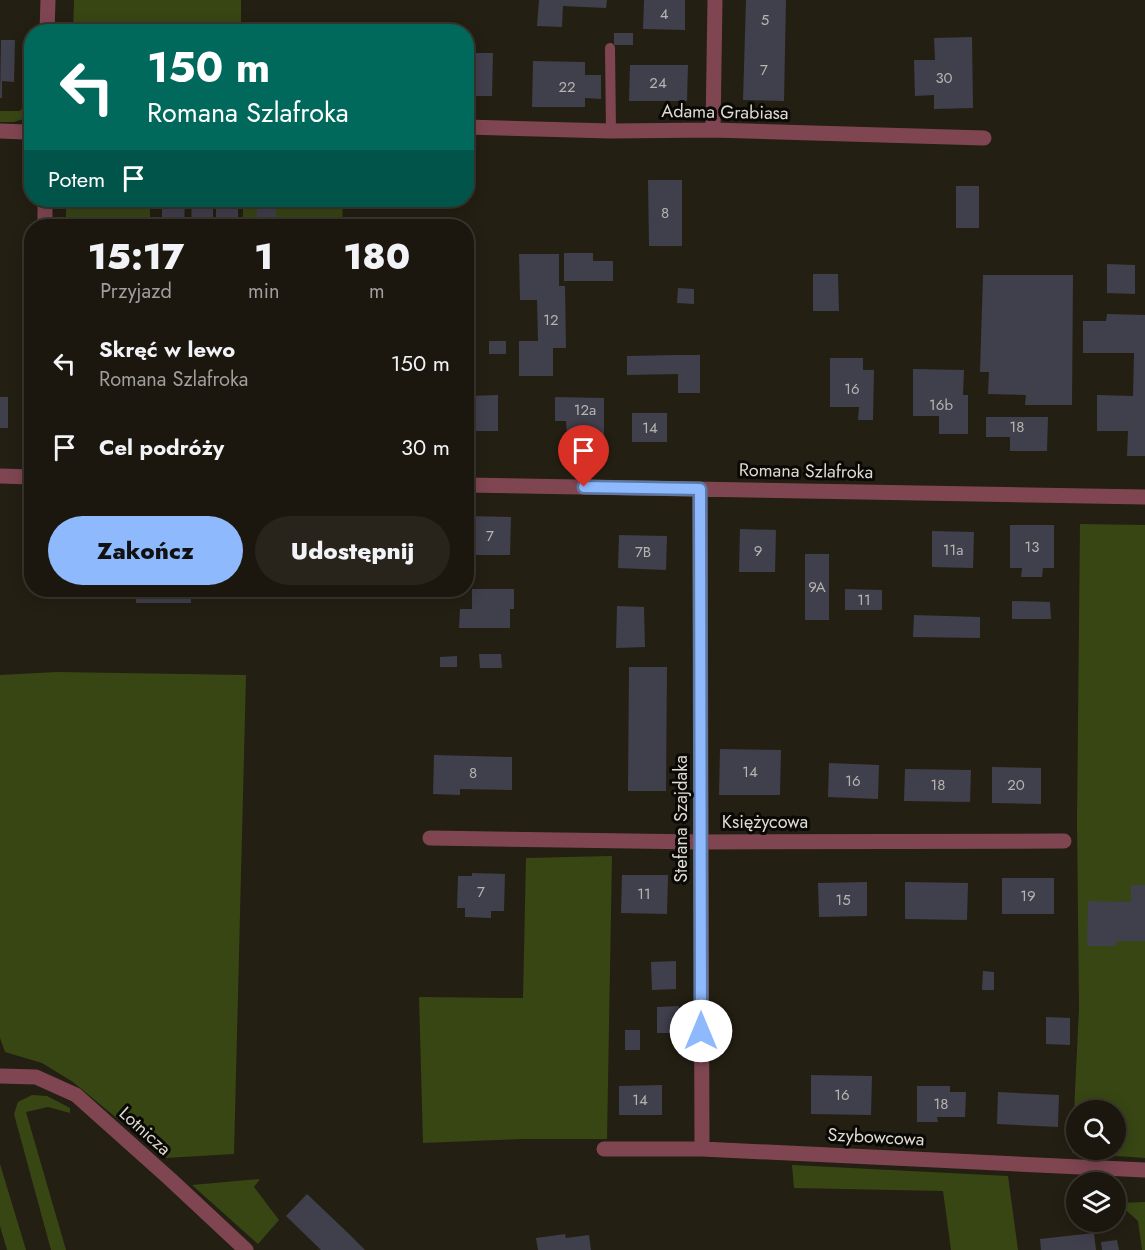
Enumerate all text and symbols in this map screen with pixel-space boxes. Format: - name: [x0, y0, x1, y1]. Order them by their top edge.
- house number: 4: [660, 3, 669, 25]
- house number: 5: [761, 9, 769, 31]
- text: 150 m: [147, 37, 270, 98]
- icon: left: [48, 48, 126, 126]
- house number: 7: [760, 59, 768, 81]
- house number: 30: [935, 67, 953, 89]
- house number: 24: [649, 72, 667, 94]
- house number: 22: [558, 76, 576, 98]
- text: Romana Szlafroka: [147, 93, 349, 132]
- street label: Adama Grabiasa: [661, 98, 789, 126]
- icon: arrive: [117, 162, 150, 195]
- text: Potem: [48, 163, 105, 195]
- house number: 8: [661, 202, 669, 224]
- text: 15:17: [88, 230, 184, 282]
- text: 1: [254, 230, 273, 282]
- text: 180: [343, 230, 410, 282]
- text: Przyjazd: [100, 277, 172, 306]
- text: min: [248, 277, 279, 306]
- text: m: [369, 277, 384, 306]
- house number: 12: [543, 309, 559, 331]
- text: Skręć w lewo: [99, 333, 235, 365]
- icon: left: [48, 347, 81, 380]
- text: 150 m: [391, 347, 450, 379]
- text: Romana Szlafroka: [99, 365, 248, 394]
- house number: 16: [844, 378, 860, 400]
- house number: 16b: [929, 394, 953, 416]
- house number: 12a: [574, 399, 596, 421]
- house number: 18: [1010, 416, 1024, 438]
- house number: 14: [642, 417, 658, 439]
- pin: [558, 425, 609, 487]
- icon: arrive: [48, 431, 81, 464]
- text: Cel podróży: [99, 431, 224, 463]
- text: 30 m: [401, 431, 450, 463]
- icon: arrive: [567, 434, 600, 467]
- street label: Romana Szlafroka: [739, 457, 873, 485]
- button: Zakończ: [48, 516, 243, 585]
- button: Udostępnij: [255, 516, 450, 585]
- house number: 7: [486, 525, 494, 547]
- house number: 13: [1025, 536, 1039, 558]
- house number: 11a: [943, 539, 963, 561]
- house number: 9: [754, 540, 762, 562]
- house number: 7B: [635, 541, 651, 563]
- house number: 9A: [808, 576, 826, 598]
- house number: 11: [857, 589, 871, 611]
- street label: Stefana Szajdaka: [668, 755, 694, 883]
- house number: 14: [742, 761, 758, 783]
- house number: 8: [469, 762, 477, 784]
- house number: 16: [845, 770, 861, 792]
- house number: 18: [931, 774, 945, 796]
- house number: 20: [1007, 774, 1025, 796]
- street label: Księżycowa: [722, 809, 808, 835]
- house number: 7: [477, 881, 485, 903]
- house number: 11: [637, 883, 651, 905]
- house number: 19: [1020, 885, 1036, 907]
- house number: 15: [835, 889, 851, 911]
- position arrow: [669, 999, 733, 1063]
- house number: 16: [834, 1084, 850, 1106]
- house number: 14: [632, 1089, 648, 1111]
- house number: 18: [934, 1093, 948, 1115]
- map controls: [1066, 1100, 1126, 1232]
- button: search: [1066, 1100, 1126, 1160]
- street label: Lotnicza: [113, 1101, 177, 1161]
- street label: Szybowcowa: [827, 1121, 925, 1153]
- button: layers: [1066, 1172, 1126, 1232]

